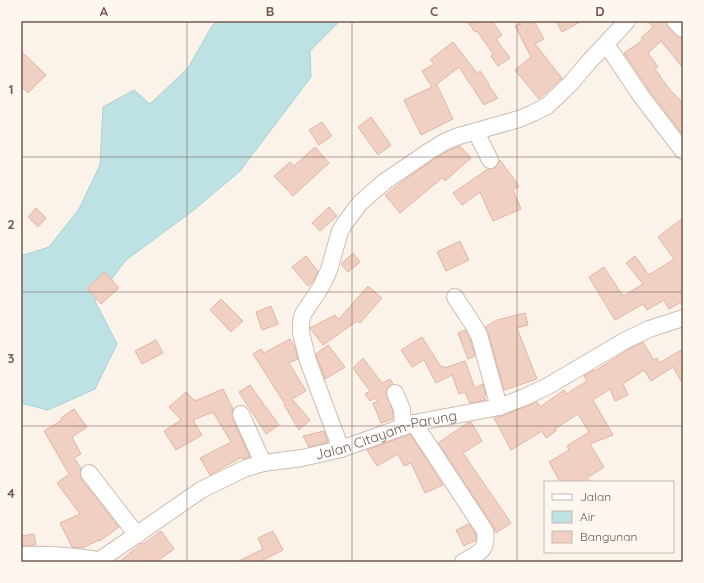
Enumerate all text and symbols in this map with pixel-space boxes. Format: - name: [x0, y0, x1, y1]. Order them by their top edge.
- text: A: [100, 3, 109, 19]
- text: B: [266, 3, 274, 19]
- text: C: [430, 3, 438, 19]
- text: D: [595, 3, 605, 19]
- text: 1: [8, 81, 14, 97]
- text: 2: [7, 216, 15, 232]
- text: 3: [8, 350, 15, 366]
- street label: Jalan Citayam-Parung: [313, 406, 458, 464]
- legend: [544, 481, 674, 553]
- text: 4: [7, 485, 15, 501]
- text: Jalan: [580, 489, 611, 504]
- text: Air: [580, 509, 595, 524]
- text: Bangunan: [580, 529, 637, 544]

